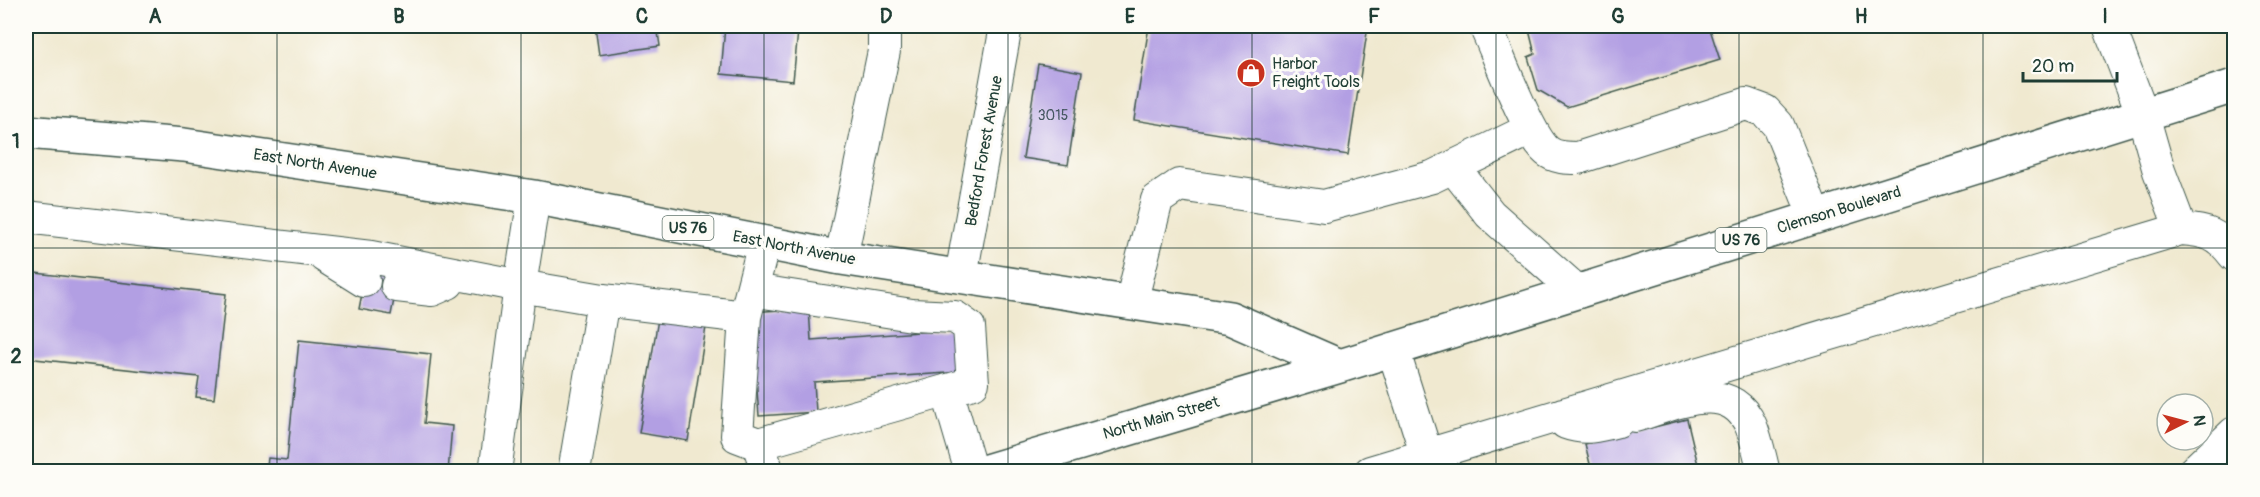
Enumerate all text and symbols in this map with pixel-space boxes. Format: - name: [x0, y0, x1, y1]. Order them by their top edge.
- text: A: [149, 4, 162, 29]
- text: B: [393, 4, 405, 29]
- text: C: [636, 4, 648, 29]
- text: D: [880, 4, 893, 29]
- text: E: [1125, 4, 1136, 29]
- text: F: [1368, 4, 1380, 29]
- text: G: [1611, 4, 1625, 29]
- text: H: [1855, 4, 1868, 29]
- text: I: [2102, 4, 2108, 29]
- scale bar: [2023, 45, 2118, 83]
- place label: Harbor Freight Tools: [1272, 54, 1360, 92]
- text: 20 m: [2032, 55, 2074, 78]
- shop icon: Harbor Freight Tools: [1235, 57, 1267, 89]
- street label: Bedford Forest Avenue: [961, 74, 1007, 228]
- house number: 3015: [1038, 107, 1068, 124]
- text: 1: [12, 129, 20, 154]
- street label: East North Avenue: [252, 144, 378, 184]
- street label: Clemson Boulevard: [1774, 182, 1904, 238]
- road number: US 76: [662, 216, 714, 240]
- street label: East North Avenue: [731, 226, 857, 270]
- road number: US 76: [1716, 228, 1766, 252]
- text: 2: [10, 344, 22, 369]
- street label: North Main Street: [1101, 392, 1222, 444]
- north arrow: [2155, 392, 2215, 452]
- text: N: [2188, 414, 2209, 427]

